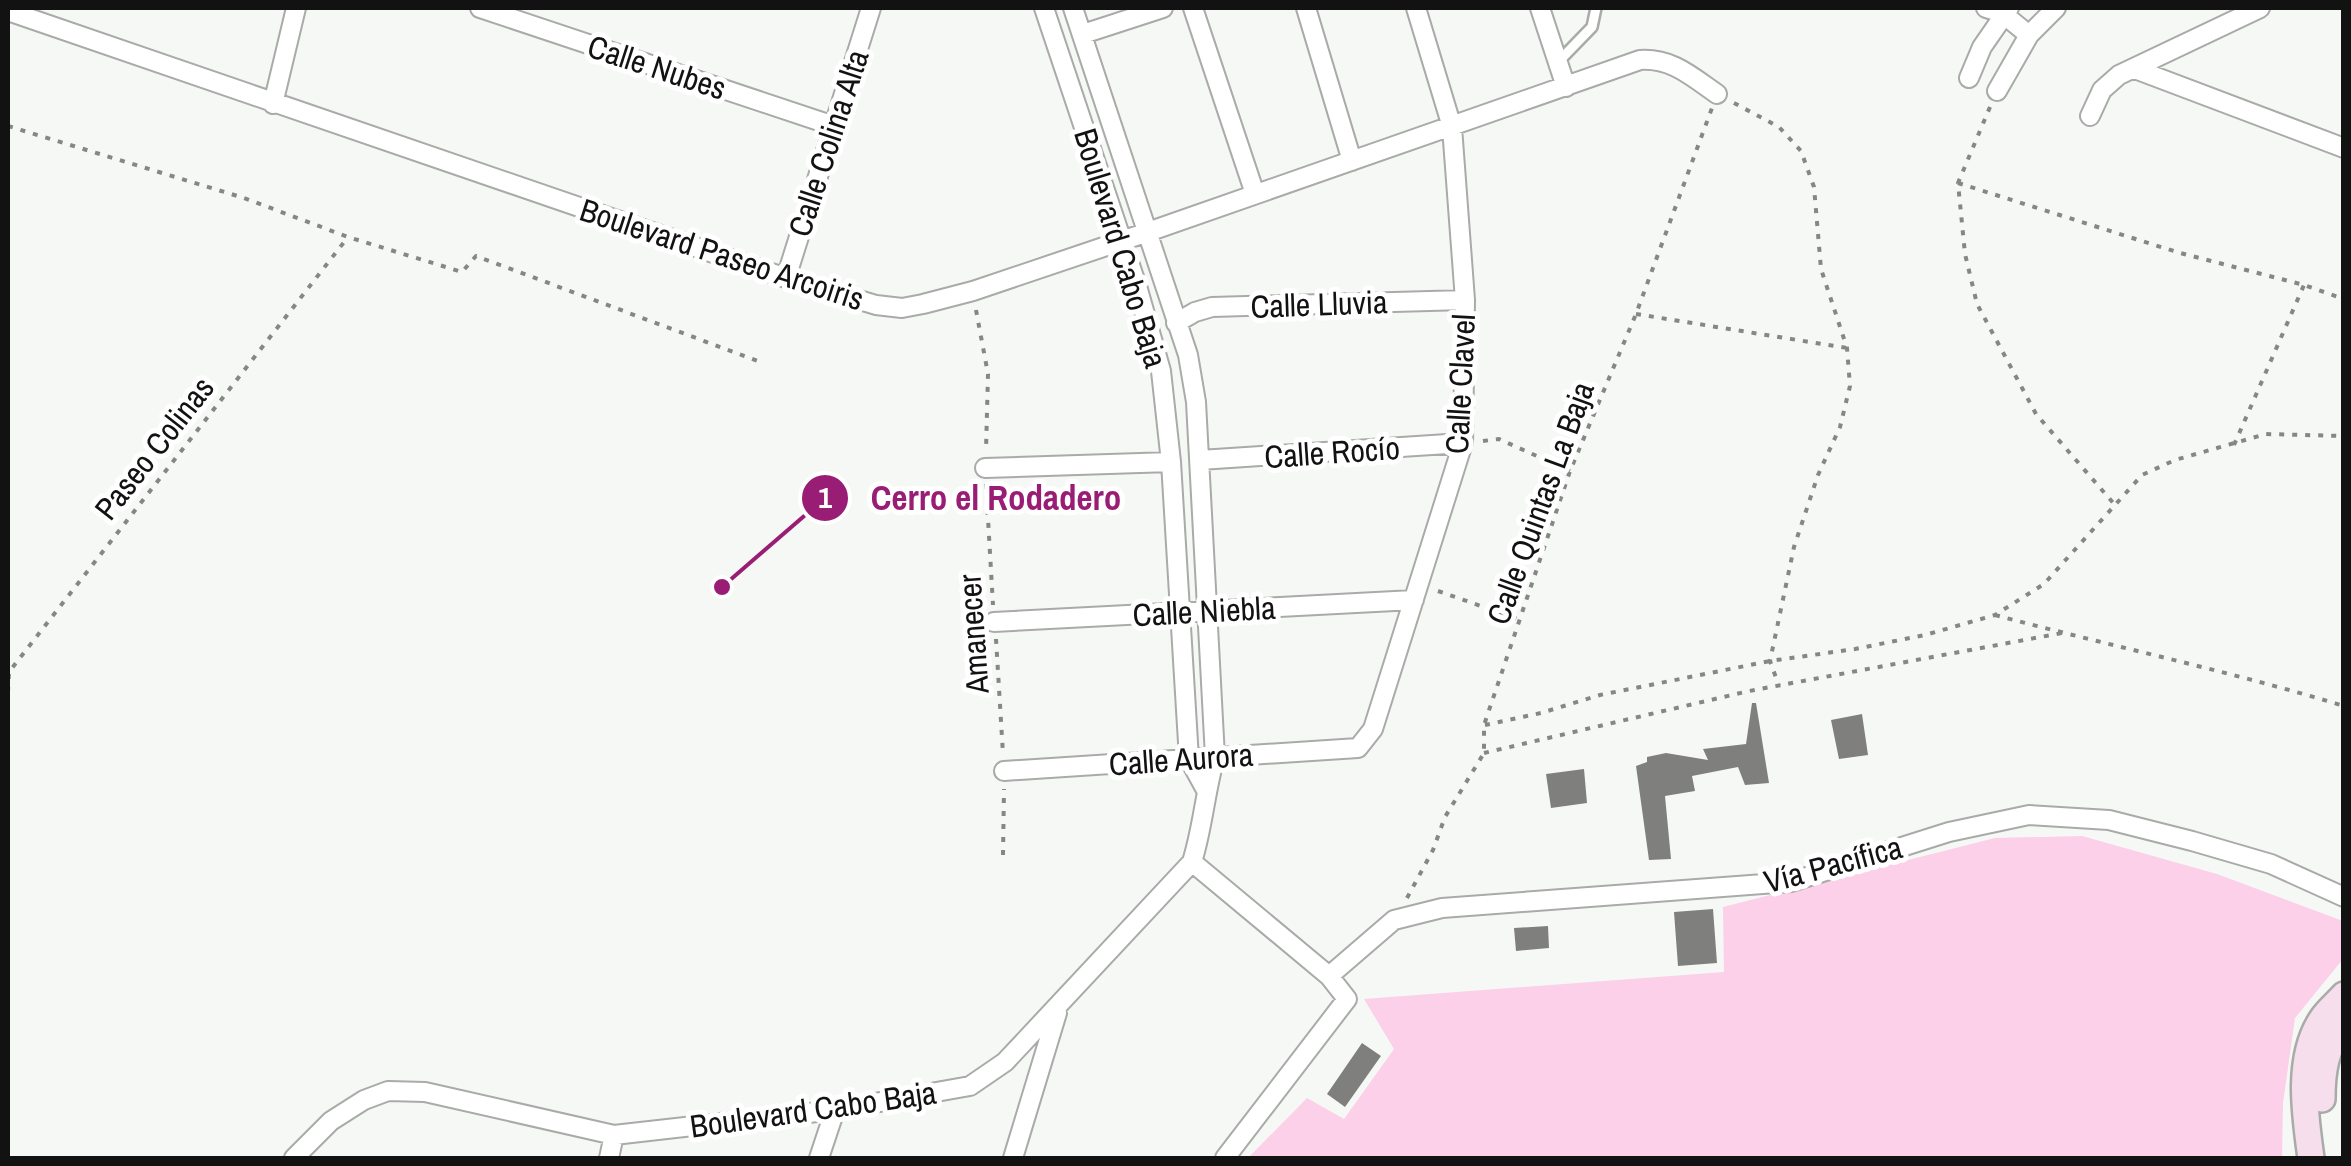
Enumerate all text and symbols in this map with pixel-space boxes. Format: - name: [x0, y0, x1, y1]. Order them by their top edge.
- street label: Calle Nubes: [582, 24, 732, 110]
- street label: Calle Colina Alta: [778, 44, 879, 242]
- street label: Boulevard Cabo Baja: [1064, 123, 1178, 373]
- street label: Boulevard Paseo Arcoiris: [575, 188, 869, 320]
- street label: Calle Lluvia: [1250, 280, 1389, 328]
- street label: Calle Clavel: [1435, 313, 1485, 455]
- street label: Paseo Colinas: [85, 368, 223, 528]
- street label: Calle Quintas La Baja: [1476, 375, 1604, 630]
- street label: Calle Rocío: [1263, 426, 1401, 478]
- callout: Cerro el Rodadero: [800, 465, 1141, 530]
- text: Cerro el Rodadero: [871, 474, 1121, 521]
- text: 1: [818, 477, 832, 517]
- street label: Amanecer: [947, 573, 999, 696]
- street label: Calle Niebla: [1132, 586, 1277, 636]
- street label: Calle Aurora: [1107, 732, 1255, 785]
- street label: Vía Pacífica: [1759, 825, 1907, 903]
- street label: Boulevard Cabo Baja: [687, 1070, 939, 1148]

